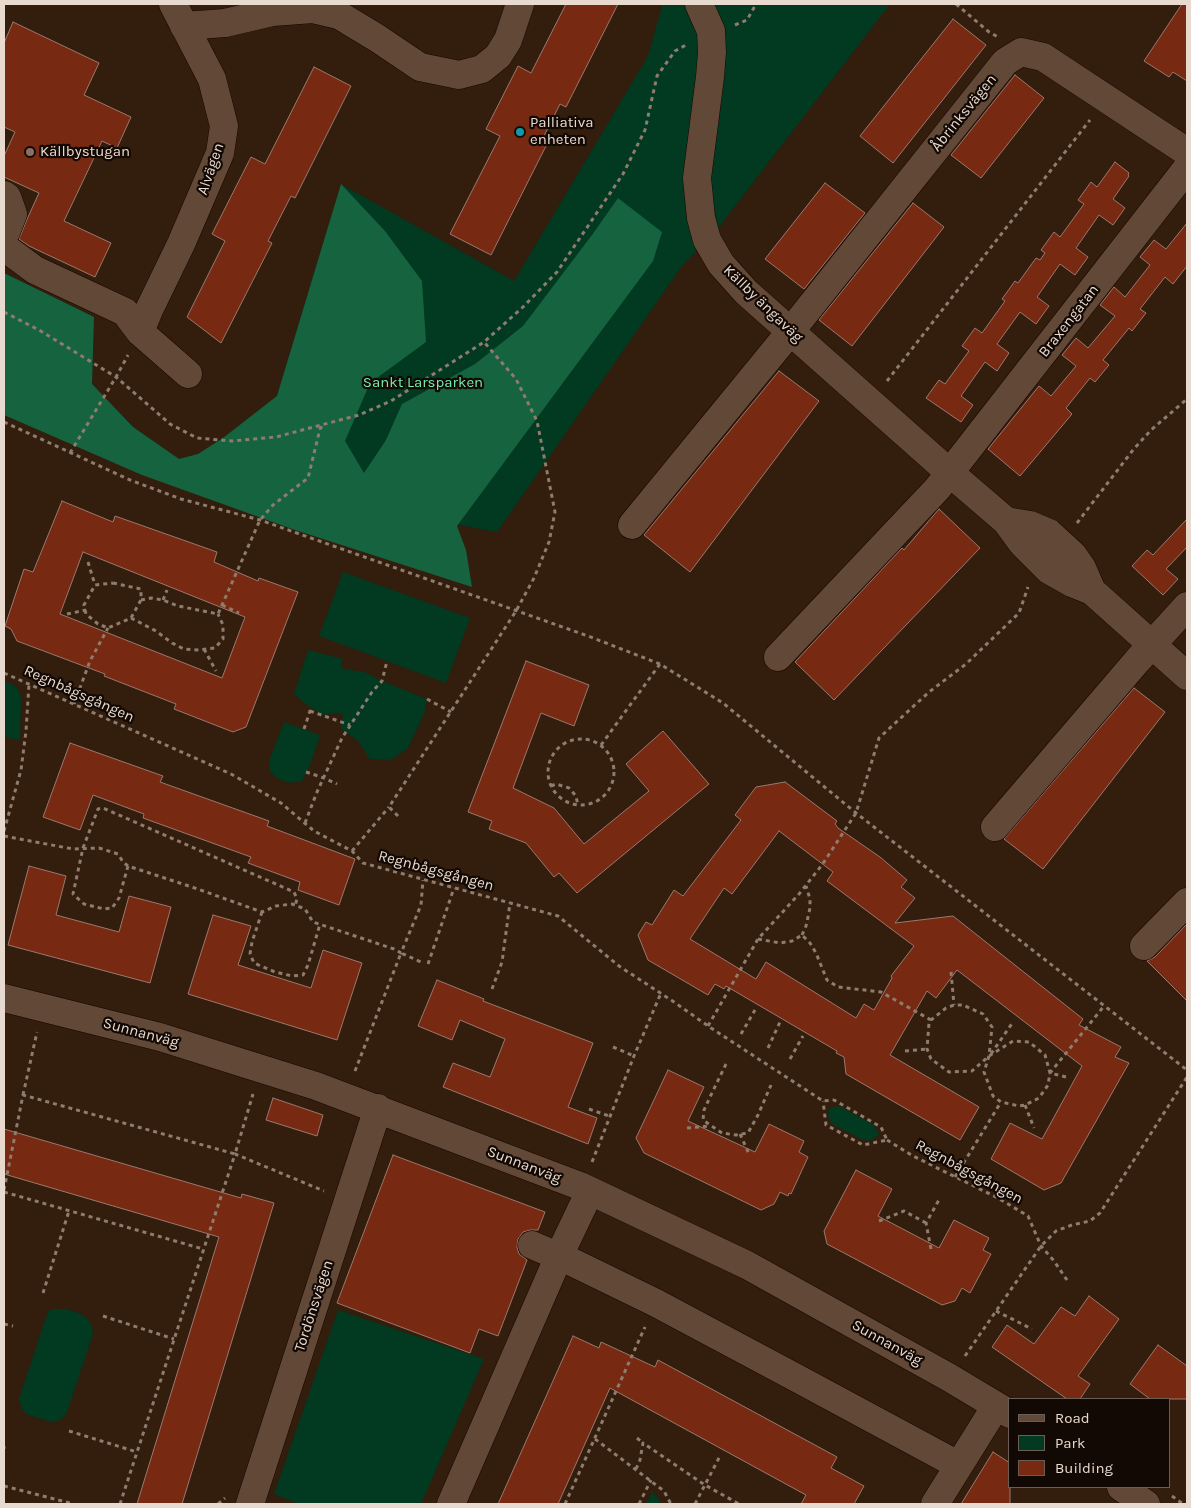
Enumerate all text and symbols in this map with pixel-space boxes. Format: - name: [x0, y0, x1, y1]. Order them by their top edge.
- street label: Åbrinksvägen: [927, 71, 1001, 155]
- place label: Palliativa enheten: [530, 114, 594, 149]
- marker: Palliativa enheten: [514, 126, 526, 138]
- street label: Alvägen: [194, 141, 228, 197]
- place label: Källbystugan: [40, 143, 130, 161]
- marker: Källbystugan: [24, 146, 36, 158]
- street label: Källby ängaväg: [720, 262, 806, 346]
- street label: Braxengatan: [1035, 281, 1103, 361]
- park label: Sankt Larsparken: [363, 374, 483, 392]
- street label: Regnbågsgången: [21, 662, 137, 726]
- street label: Regnbågsgången: [376, 847, 496, 895]
- street label: Sunnanväg: [101, 1014, 181, 1052]
- street label: Regnbågsgången: [912, 1136, 1026, 1208]
- street label: Sunnanväg: [484, 1143, 564, 1187]
- street label: Tordönsvägen: [291, 1258, 337, 1354]
- street label: Sunnanväg: [849, 1316, 925, 1370]
- legend: [1008, 1398, 1171, 1488]
- text: Road: [1055, 1409, 1090, 1427]
- text: Park: [1055, 1434, 1085, 1452]
- text: Building: [1055, 1459, 1113, 1477]

